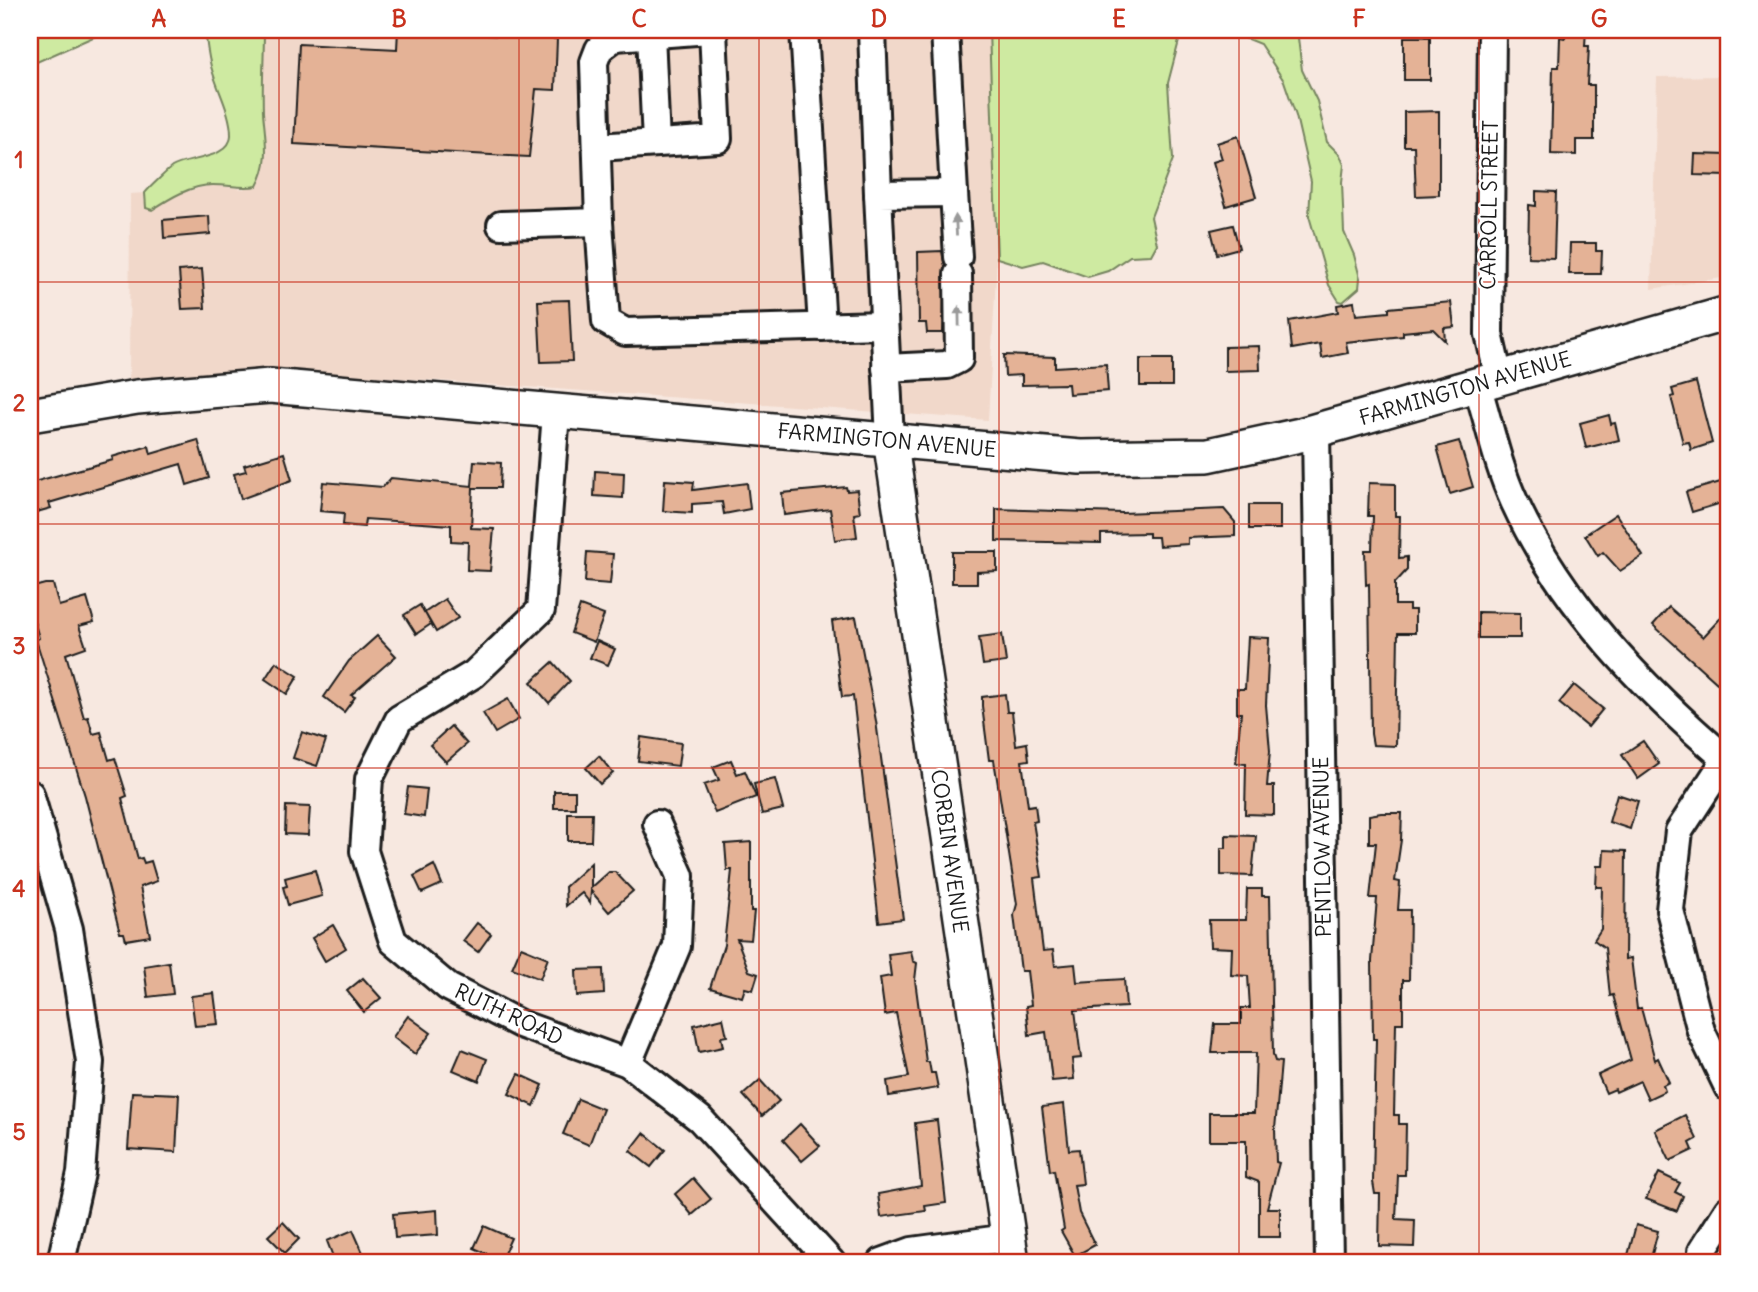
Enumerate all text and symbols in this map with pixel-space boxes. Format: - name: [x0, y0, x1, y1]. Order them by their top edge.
- text: A: [152, 4, 167, 33]
- text: B: [391, 4, 407, 33]
- text: C: [631, 4, 647, 33]
- text: D: [871, 4, 887, 33]
- text: E: [1112, 4, 1126, 33]
- text: F: [1352, 4, 1366, 33]
- text: G: [1591, 4, 1607, 33]
- street label: CARROLL STREET: [1474, 120, 1504, 290]
- text: 1: [14, 145, 24, 174]
- one-way arrow: [950, 214, 961, 236]
- one-way arrow: [953, 305, 965, 327]
- street label: FARMINGTON AVENUE: [1356, 345, 1574, 431]
- text: 2: [13, 388, 26, 417]
- street label: FARMINGTON AVENUE: [777, 417, 997, 463]
- text: 3: [12, 631, 26, 660]
- street label: PENTLOW AVENUE: [1307, 756, 1337, 938]
- street label: CORBIN AVENUE: [925, 768, 975, 934]
- text: 4: [12, 874, 26, 903]
- street label: RUTH ROAD: [450, 977, 568, 1051]
- text: 5: [12, 1117, 26, 1146]

